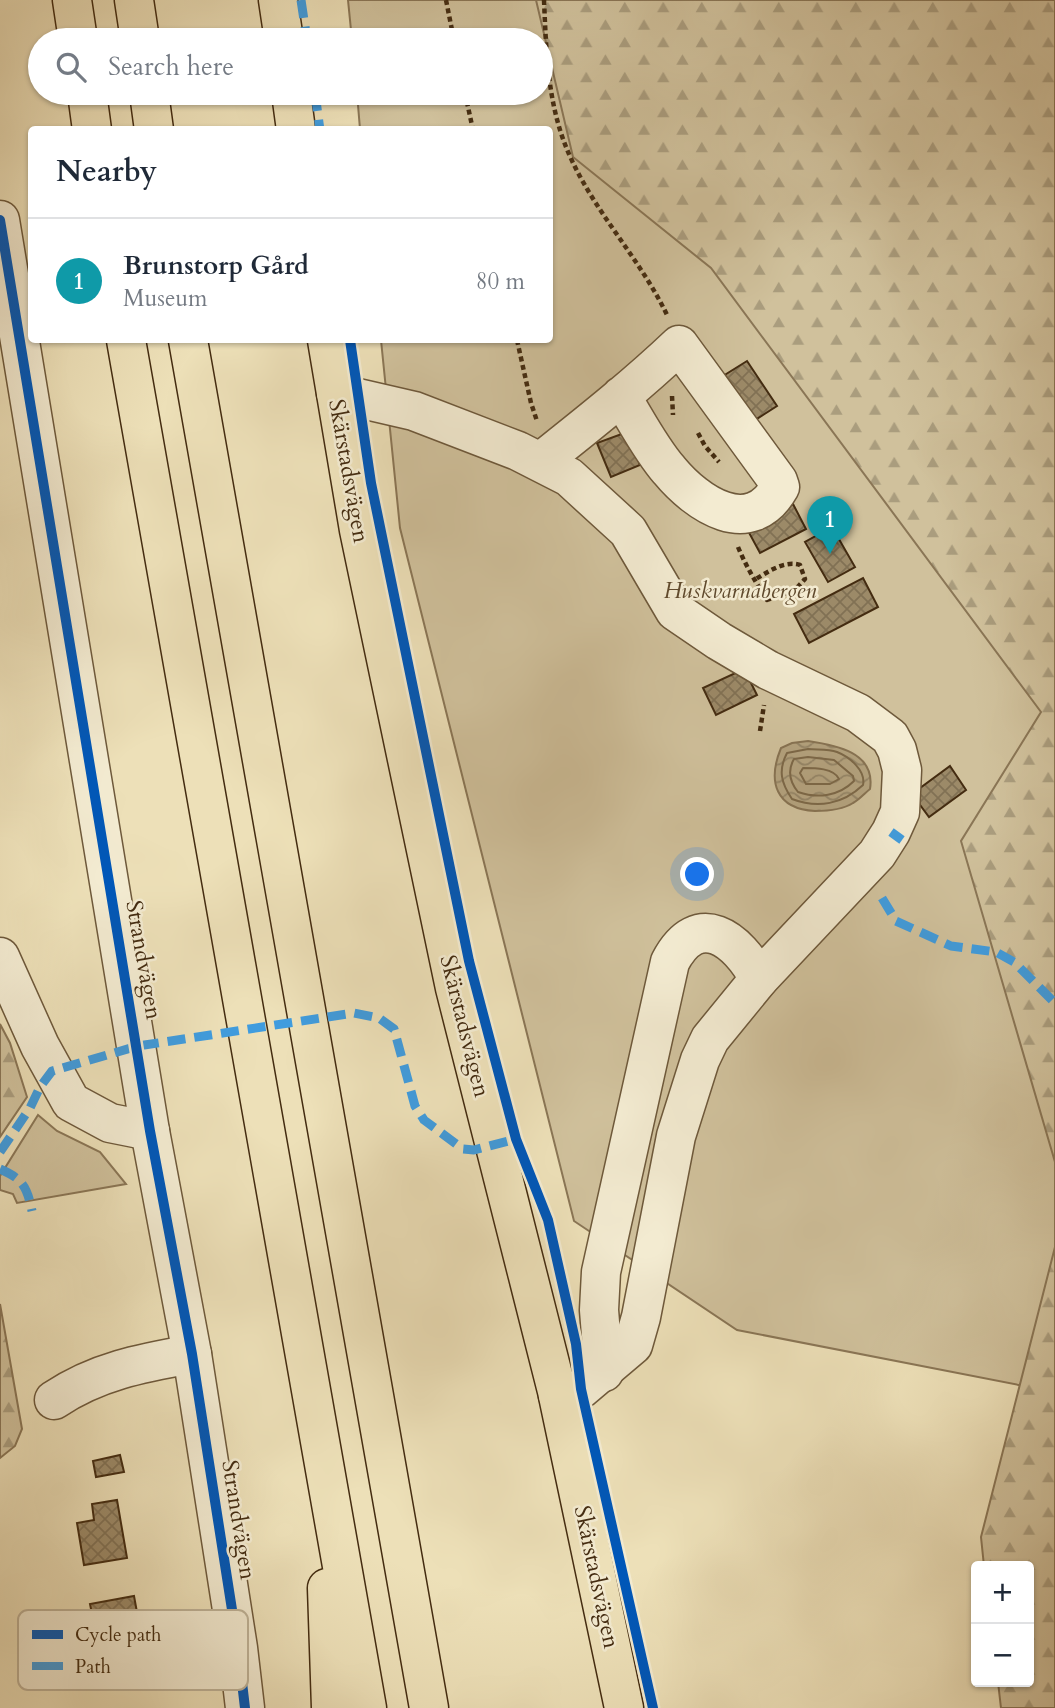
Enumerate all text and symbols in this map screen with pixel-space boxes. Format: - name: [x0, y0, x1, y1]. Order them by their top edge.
- search box: [28, 28, 553, 105]
- icon: search: [52, 48, 90, 86]
- text: Search here: [108, 49, 234, 84]
- text: Nearby: [56, 151, 157, 192]
- text: Brunstorp Gård: [123, 248, 309, 283]
- text: 1: [73, 266, 85, 297]
- text: 80 m: [476, 266, 525, 297]
- text: Museum: [123, 283, 208, 314]
- street label: Skärstadsvägen: [321, 397, 377, 545]
- pin: 1: [807, 496, 853, 554]
- park label: Huskvarnabergen: [664, 575, 817, 606]
- your location: [680, 857, 714, 891]
- street label: Strandvägen: [118, 898, 170, 1022]
- street label: Skärstadsvägen: [432, 952, 498, 1100]
- street label: Strandvägen: [214, 1458, 264, 1582]
- street label: Skärstadsvägen: [567, 1503, 627, 1651]
- map controls: [971, 1561, 1034, 1687]
- button: +: [971, 1561, 1034, 1624]
- legend: [18, 1610, 248, 1690]
- text: Cycle path: [75, 1622, 162, 1648]
- button: −: [971, 1624, 1034, 1687]
- text: Path: [75, 1654, 111, 1680]

